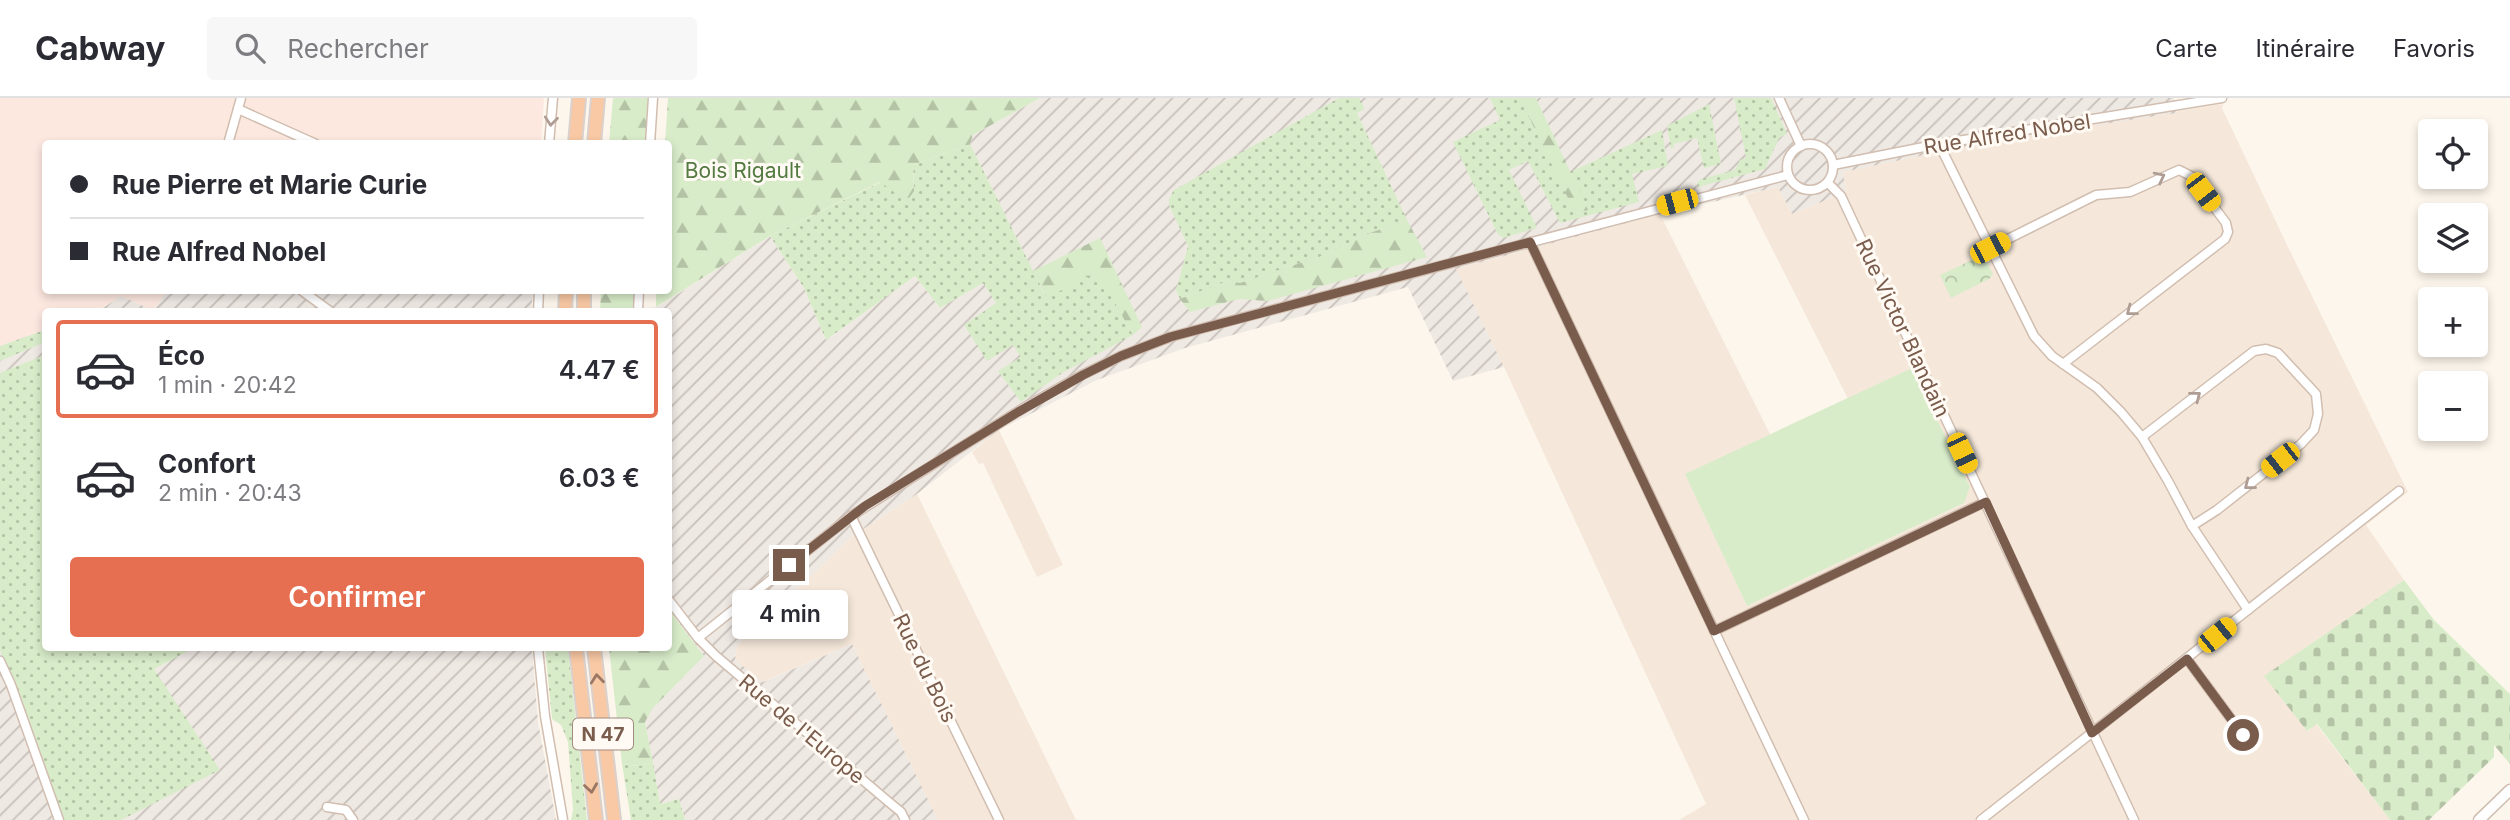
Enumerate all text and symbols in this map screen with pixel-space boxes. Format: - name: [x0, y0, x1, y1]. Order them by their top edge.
- search box: [207, 17, 697, 80]
- text: Cabway: [35, 28, 165, 68]
- icon: search: [231, 29, 269, 67]
- text: Rechercher: [287, 33, 429, 64]
- text: Carte: [2155, 34, 2217, 63]
- text: Itinéraire: [2255, 34, 2355, 63]
- text: Favoris: [2393, 34, 2475, 63]
- street label: Rue Alfred Nobel: [1922, 108, 2092, 160]
- one-way arrow: [544, 115, 559, 127]
- map controls: [2418, 119, 2488, 441]
- button: locate: [2418, 119, 2488, 189]
- park label: Bois Rigault: [685, 158, 801, 183]
- text: Rue Pierre et Marie Curie: [112, 169, 427, 200]
- car: [2182, 169, 2225, 215]
- one-way arrow: [2153, 171, 2165, 185]
- car: [1654, 186, 1701, 218]
- button: layers: [2418, 203, 2488, 273]
- car: [1967, 229, 2014, 267]
- street label: Rue Victor Blandain: [1851, 235, 1955, 421]
- text: Rue Alfred Nobel: [112, 236, 326, 267]
- button: +: [2418, 287, 2488, 357]
- one-way arrow: [2127, 303, 2139, 316]
- icon: car: [74, 338, 137, 401]
- text: Éco: [158, 340, 205, 371]
- text: 4.47 €: [559, 354, 640, 385]
- text: 1 min · 20:42: [158, 371, 297, 399]
- button: −: [2418, 371, 2488, 441]
- one-way arrow: [2188, 391, 2200, 404]
- car: [1944, 430, 1981, 476]
- car: [2257, 439, 2304, 481]
- icon: car: [74, 446, 137, 509]
- text: Confort: [158, 448, 256, 479]
- text: 6.03 €: [559, 462, 640, 493]
- one-way arrow: [2244, 477, 2257, 489]
- text: 2 min · 20:43: [158, 479, 302, 507]
- route end: [773, 549, 805, 581]
- button: Confirmer: [70, 557, 644, 637]
- callout: 4 min: [731, 589, 847, 638]
- text: 4 min: [759, 600, 821, 628]
- street label: Rue du Bois: [888, 610, 962, 726]
- car: [2195, 614, 2240, 656]
- street label: Rue de l'Europe: [734, 669, 870, 789]
- one-way arrow: [590, 673, 605, 684]
- road number: N 47: [573, 719, 633, 750]
- route start: [2227, 719, 2259, 751]
- one-way arrow: [584, 783, 599, 794]

